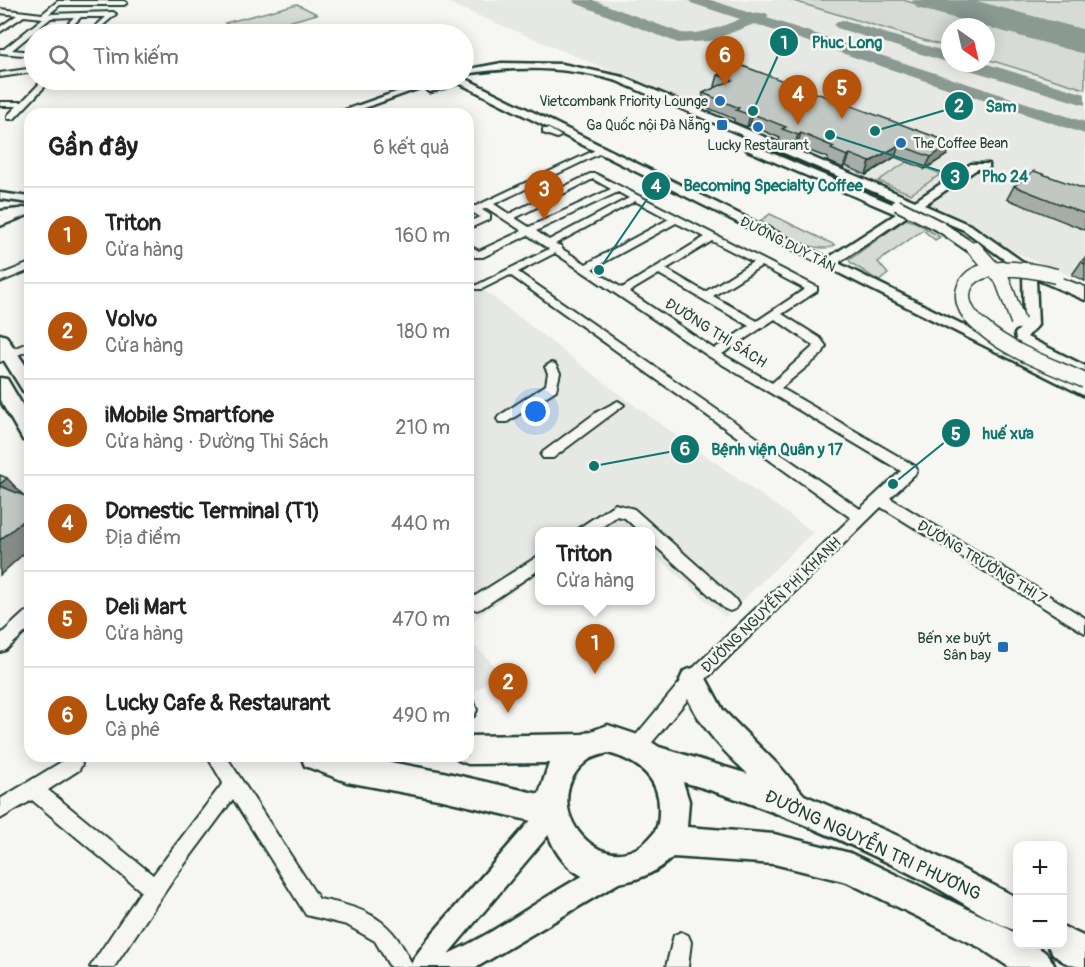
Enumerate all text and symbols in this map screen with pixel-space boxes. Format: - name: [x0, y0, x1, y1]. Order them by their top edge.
- north arrow: [941, 18, 995, 72]
- search box: [24, 24, 474, 90]
- callout: Phuc Long: [769, 25, 894, 59]
- text: 1: [780, 32, 788, 55]
- text: Phuc Long: [812, 33, 882, 53]
- pin: 6: [706, 36, 744, 86]
- icon: search: [45, 41, 78, 74]
- text: Tìm kiếm: [93, 43, 179, 71]
- pin: 5: [822, 70, 862, 119]
- pin: 4: [778, 76, 818, 125]
- callout: Sam: [944, 89, 1028, 123]
- place label: Vietcombank Priority Lounge: [539, 93, 708, 110]
- marker: Vietcombank Priority Lounge: [713, 94, 727, 108]
- text: 2: [954, 95, 964, 118]
- text: Sam: [986, 97, 1016, 117]
- place label: Ga Quốc nội Đà Nẵng: [586, 115, 710, 134]
- marker: Ga Quốc nội Đà Nẵng: [715, 118, 729, 132]
- marker: Lucky Restaurant: [751, 120, 765, 134]
- text: Gần đây: [48, 131, 138, 163]
- text: 6 kết quả: [373, 135, 450, 160]
- place label: The Coffee Bean: [913, 135, 1008, 152]
- marker: The Coffee Bean: [894, 136, 908, 150]
- place label: Lucky Restaurant: [707, 137, 809, 154]
- callout: Pho 24: [940, 159, 1041, 193]
- text: 3: [950, 166, 960, 189]
- text: Pho 24: [982, 167, 1029, 187]
- callout: Becoming Specialty Coffee: [641, 169, 874, 203]
- pin: 3: [524, 170, 564, 220]
- text: 4: [651, 175, 662, 198]
- text: Becoming Specialty Coffee: [683, 176, 864, 196]
- text: Triton: [105, 209, 161, 237]
- street label: ĐƯỜNG DUY TÂN: [737, 212, 839, 276]
- text: 1: [64, 223, 71, 248]
- text: 160 m: [395, 223, 450, 248]
- text: Cửa hàng: [105, 237, 183, 262]
- street label: ĐƯỜNG THI SÁCH: [661, 294, 770, 372]
- text: Volvo: [105, 305, 157, 333]
- text: 2: [62, 319, 73, 344]
- text: 180 m: [396, 319, 450, 344]
- text: Cửa hàng: [105, 333, 183, 358]
- your location: [521, 397, 550, 426]
- text: iMobile Smartfone: [105, 401, 274, 429]
- text: 3: [62, 415, 73, 440]
- text: 210 m: [395, 415, 450, 440]
- callout: huế xưa: [941, 416, 1046, 450]
- text: 5: [951, 423, 961, 446]
- text: huế xưa: [982, 424, 1034, 444]
- text: Cửa hàng · Đường Thi Sách: [105, 429, 328, 454]
- callout: Bệnh viện Quân y 17: [670, 432, 855, 466]
- text: 6: [680, 438, 690, 461]
- text: Bệnh viện Quân y 17: [711, 440, 843, 460]
- text: Domestic Terminal (T1): [105, 497, 320, 525]
- text: 4: [62, 511, 73, 536]
- text: 440 m: [391, 511, 450, 536]
- street label: ĐƯỜNG TRƯỜNG THI 7: [913, 516, 1050, 609]
- text: Địa điểm: [105, 525, 181, 550]
- popup: [535, 527, 655, 605]
- street label: ĐƯỜNG NGUYỄN PHI KHANH: [696, 532, 845, 677]
- text: Triton: [556, 540, 612, 568]
- text: Cửa hàng: [556, 568, 634, 593]
- text: Deli Mart: [105, 593, 186, 621]
- text: 5: [62, 607, 73, 632]
- text: 470 m: [392, 607, 450, 632]
- text: Cửa hàng: [105, 621, 183, 646]
- pin: 1: [576, 624, 614, 674]
- place label: Bến xe buýt Sân bay: [917, 629, 992, 665]
- marker: Bến xe buýt Sân bay: [996, 640, 1010, 654]
- pin: 2: [488, 664, 528, 713]
- text: Lucky Cafe & Restaurant: [105, 689, 330, 717]
- text: 6: [62, 703, 73, 728]
- text: 490 m: [392, 703, 450, 728]
- text: Cà phê: [105, 717, 160, 742]
- street label: ĐƯỜNG NGUYỄN TRI PHƯƠNG: [761, 782, 986, 906]
- map controls: [1013, 841, 1067, 949]
- button: +: [1013, 841, 1067, 895]
- button: −: [1013, 895, 1067, 949]

